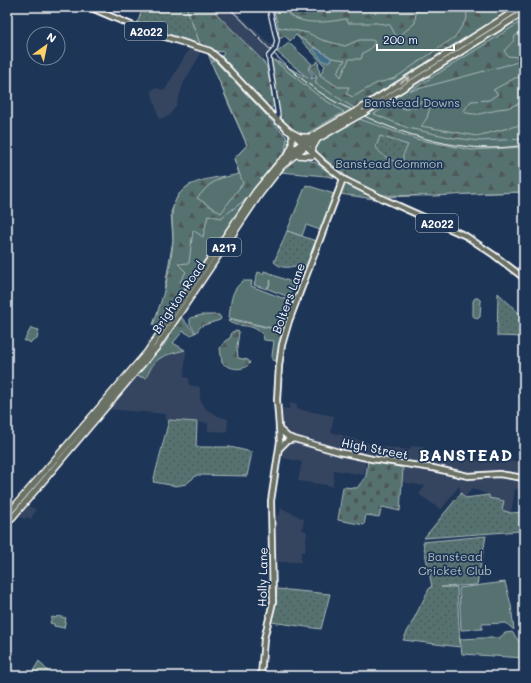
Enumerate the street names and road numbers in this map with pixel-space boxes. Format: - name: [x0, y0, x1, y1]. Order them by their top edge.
- road number: A2022: [125, 22, 167, 40]
- road number: A2022: [416, 214, 458, 232]
- road number: A217: [207, 238, 241, 256]
- street label: Brighton Road: [148, 258, 208, 336]
- street label: Bolters Lane: [268, 261, 308, 335]
- street label: High Street: [340, 434, 410, 462]
- street label: Holly Lane: [253, 547, 271, 607]

